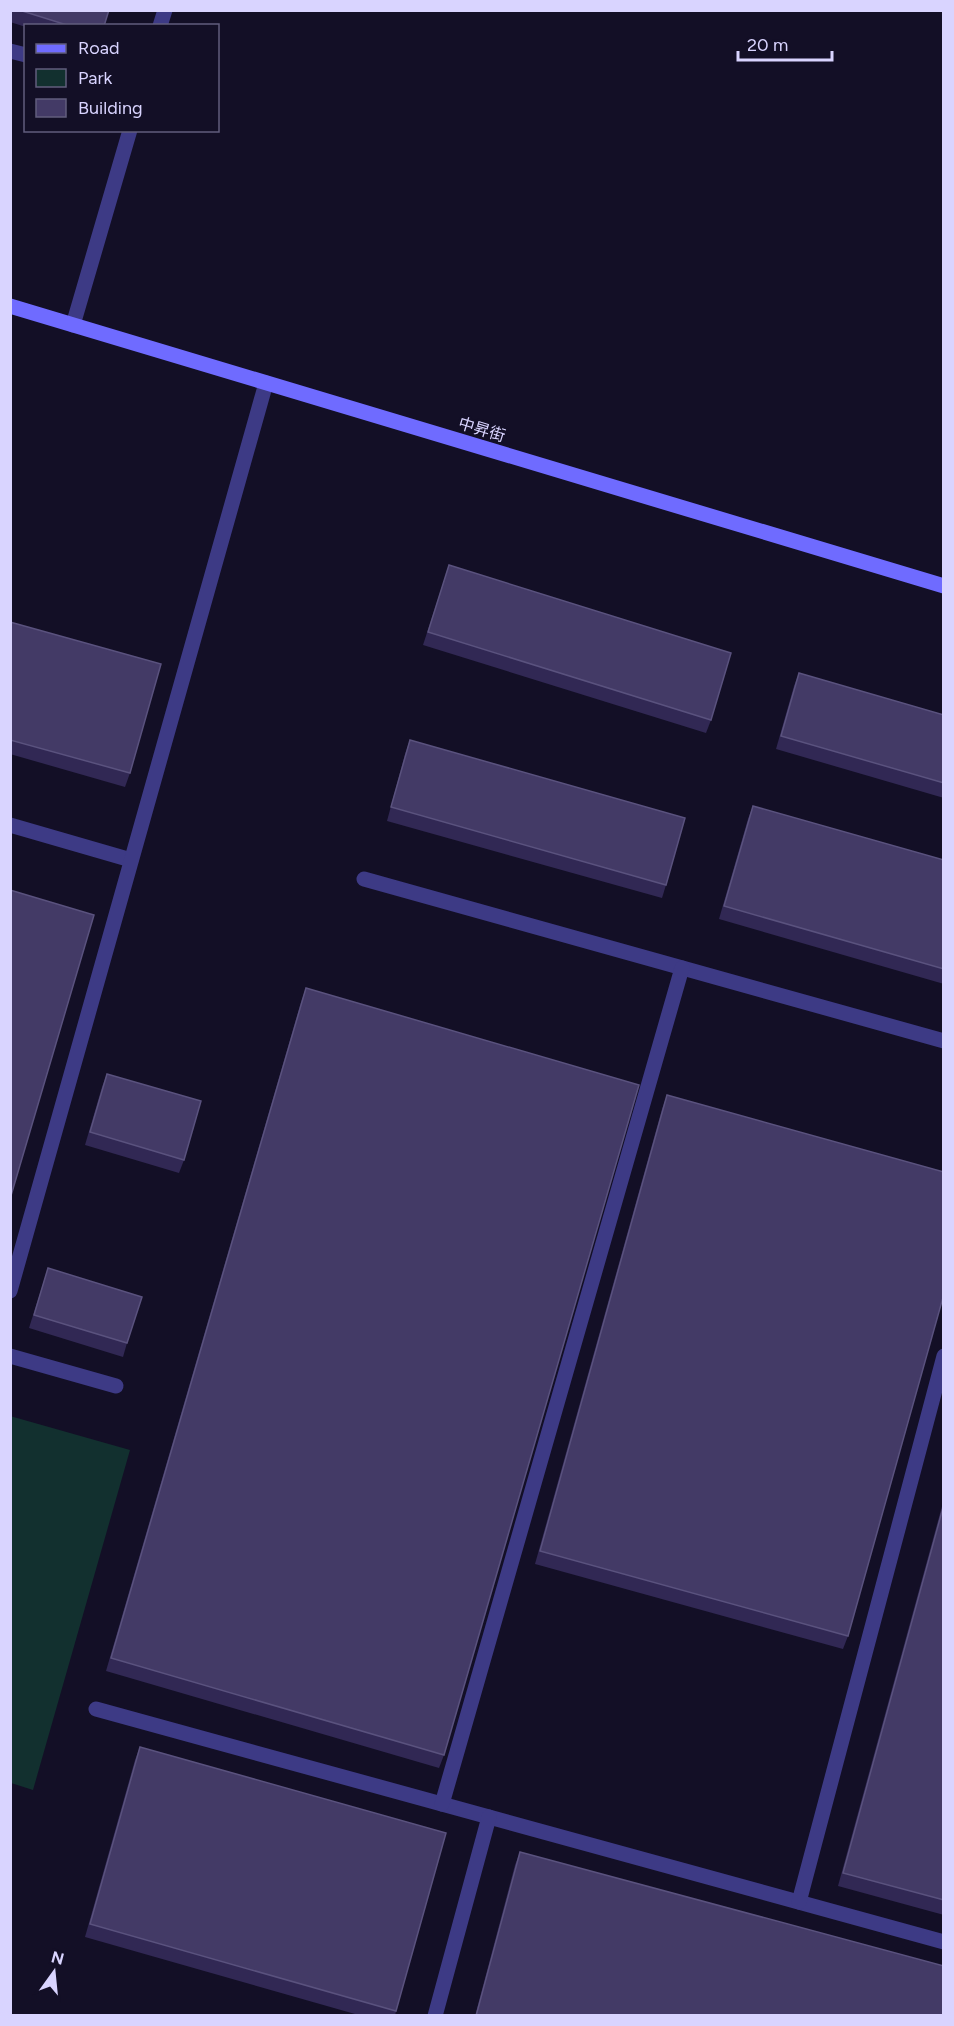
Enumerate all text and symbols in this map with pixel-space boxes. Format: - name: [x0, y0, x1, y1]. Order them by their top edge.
- legend: [24, 24, 219, 132]
- scale bar: [738, 24, 832, 62]
- text: 20 m: [747, 34, 788, 56]
- text: Road: [78, 37, 119, 59]
- text: Park: [78, 67, 113, 89]
- text: Building: [78, 97, 143, 119]
- street label: 中昇街: [456, 413, 508, 446]
- north arrow: [24, 1942, 84, 2002]
- text: N: [49, 1947, 66, 1969]

